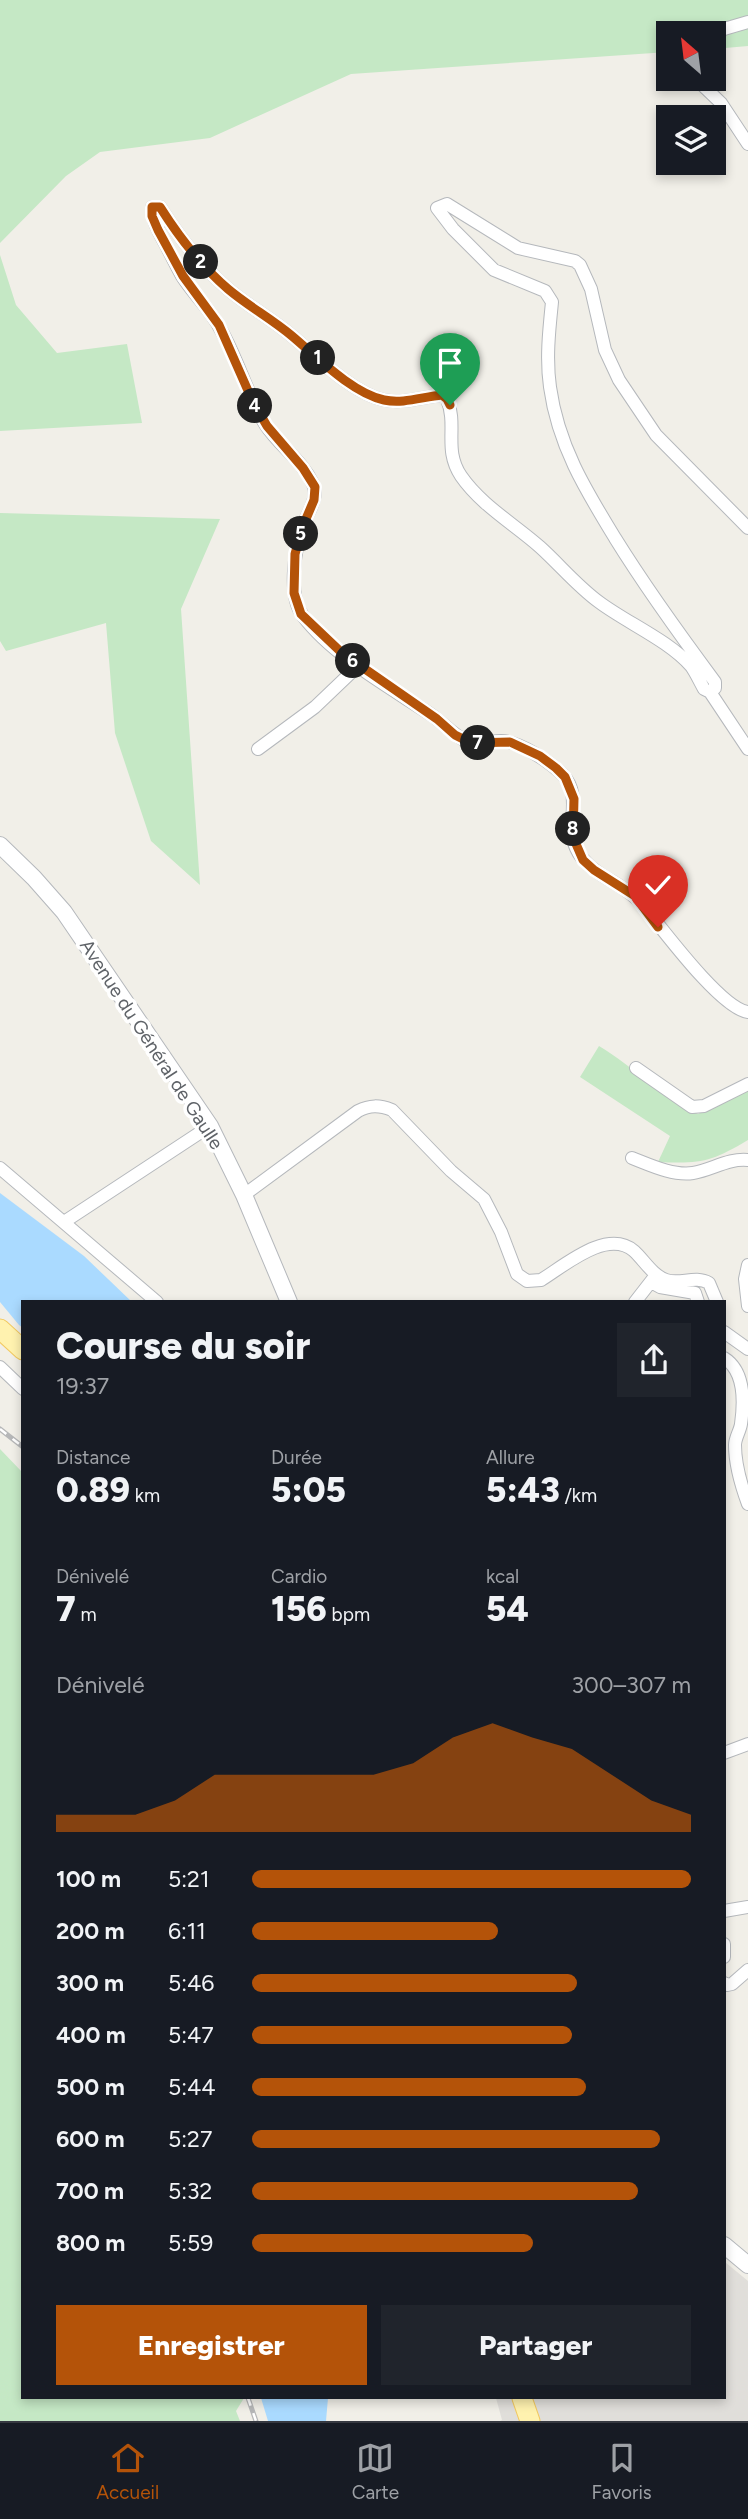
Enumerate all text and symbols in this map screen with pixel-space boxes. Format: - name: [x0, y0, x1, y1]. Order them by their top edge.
- north arrow: [656, 21, 726, 91]
- map controls: [656, 21, 726, 175]
- button: layers: [656, 105, 726, 175]
- pin: 2: [184, 244, 218, 280]
- text: 2: [195, 250, 206, 273]
- pin: [420, 333, 480, 405]
- pin: 1: [300, 340, 336, 376]
- icon: arrive: [431, 344, 469, 382]
- text: 1: [313, 346, 322, 369]
- pin: 4: [238, 388, 272, 424]
- text: 4: [248, 394, 261, 417]
- pin: 5: [284, 516, 318, 552]
- text: 5: [295, 522, 306, 545]
- pin: 6: [336, 644, 370, 678]
- text: 6: [347, 649, 358, 672]
- pin: 7: [461, 726, 496, 760]
- text: 7: [472, 731, 483, 754]
- pin: 8: [556, 812, 590, 846]
- text: 8: [567, 817, 578, 840]
- pin: [628, 855, 688, 927]
- icon: check: [639, 866, 677, 904]
- street label: Avenue du Général de Gaulle: [75, 935, 228, 1154]
- text: Course du soir: [56, 1323, 310, 1369]
- button: share: [617, 1323, 691, 1397]
- text: 19:37: [56, 1372, 109, 1400]
- text: Distance: [56, 1446, 130, 1469]
- text: Durée: [271, 1446, 322, 1469]
- text: Allure: [486, 1446, 535, 1469]
- text: 0.89: [56, 1469, 130, 1511]
- text: 5:05: [271, 1469, 346, 1511]
- text: 5:43: [486, 1469, 560, 1511]
- text: km: [130, 1484, 160, 1507]
- text: /km: [560, 1484, 597, 1507]
- text: Dénivelé: [56, 1565, 129, 1588]
- text: Cardio: [271, 1565, 327, 1588]
- text: kcal: [486, 1565, 519, 1588]
- text: 7: [56, 1588, 76, 1630]
- text: 156: [271, 1588, 327, 1630]
- text: 54: [486, 1588, 529, 1630]
- text: m: [76, 1603, 97, 1626]
- text: bpm: [327, 1603, 370, 1626]
- text: Dénivelé: [56, 1671, 144, 1699]
- text: 300–307 m: [571, 1671, 691, 1699]
- text: 100 m: [56, 1865, 121, 1893]
- text: 5:21: [168, 1865, 209, 1893]
- text: 200 m: [56, 1917, 125, 1945]
- text: 6:11: [168, 1917, 206, 1945]
- text: 300 m: [56, 1969, 124, 1997]
- text: 5:46: [168, 1969, 214, 1997]
- text: 400 m: [56, 2021, 126, 2049]
- text: 5:47: [168, 2021, 214, 2049]
- text: 500 m: [56, 2073, 125, 2101]
- text: 5:44: [168, 2073, 216, 2101]
- text: 600 m: [56, 2125, 125, 2153]
- text: 5:27: [168, 2125, 212, 2153]
- text: 700 m: [56, 2177, 124, 2205]
- text: 5:32: [168, 2177, 212, 2205]
- text: 800 m: [56, 2229, 125, 2257]
- text: 5:59: [168, 2229, 213, 2257]
- button: Enregistrer: [56, 2305, 367, 2385]
- button: Partager: [381, 2305, 691, 2385]
- tab: Accueil: [96, 2439, 159, 2504]
- tab: Carte: [352, 2439, 399, 2504]
- tab: Favoris: [592, 2439, 652, 2504]

